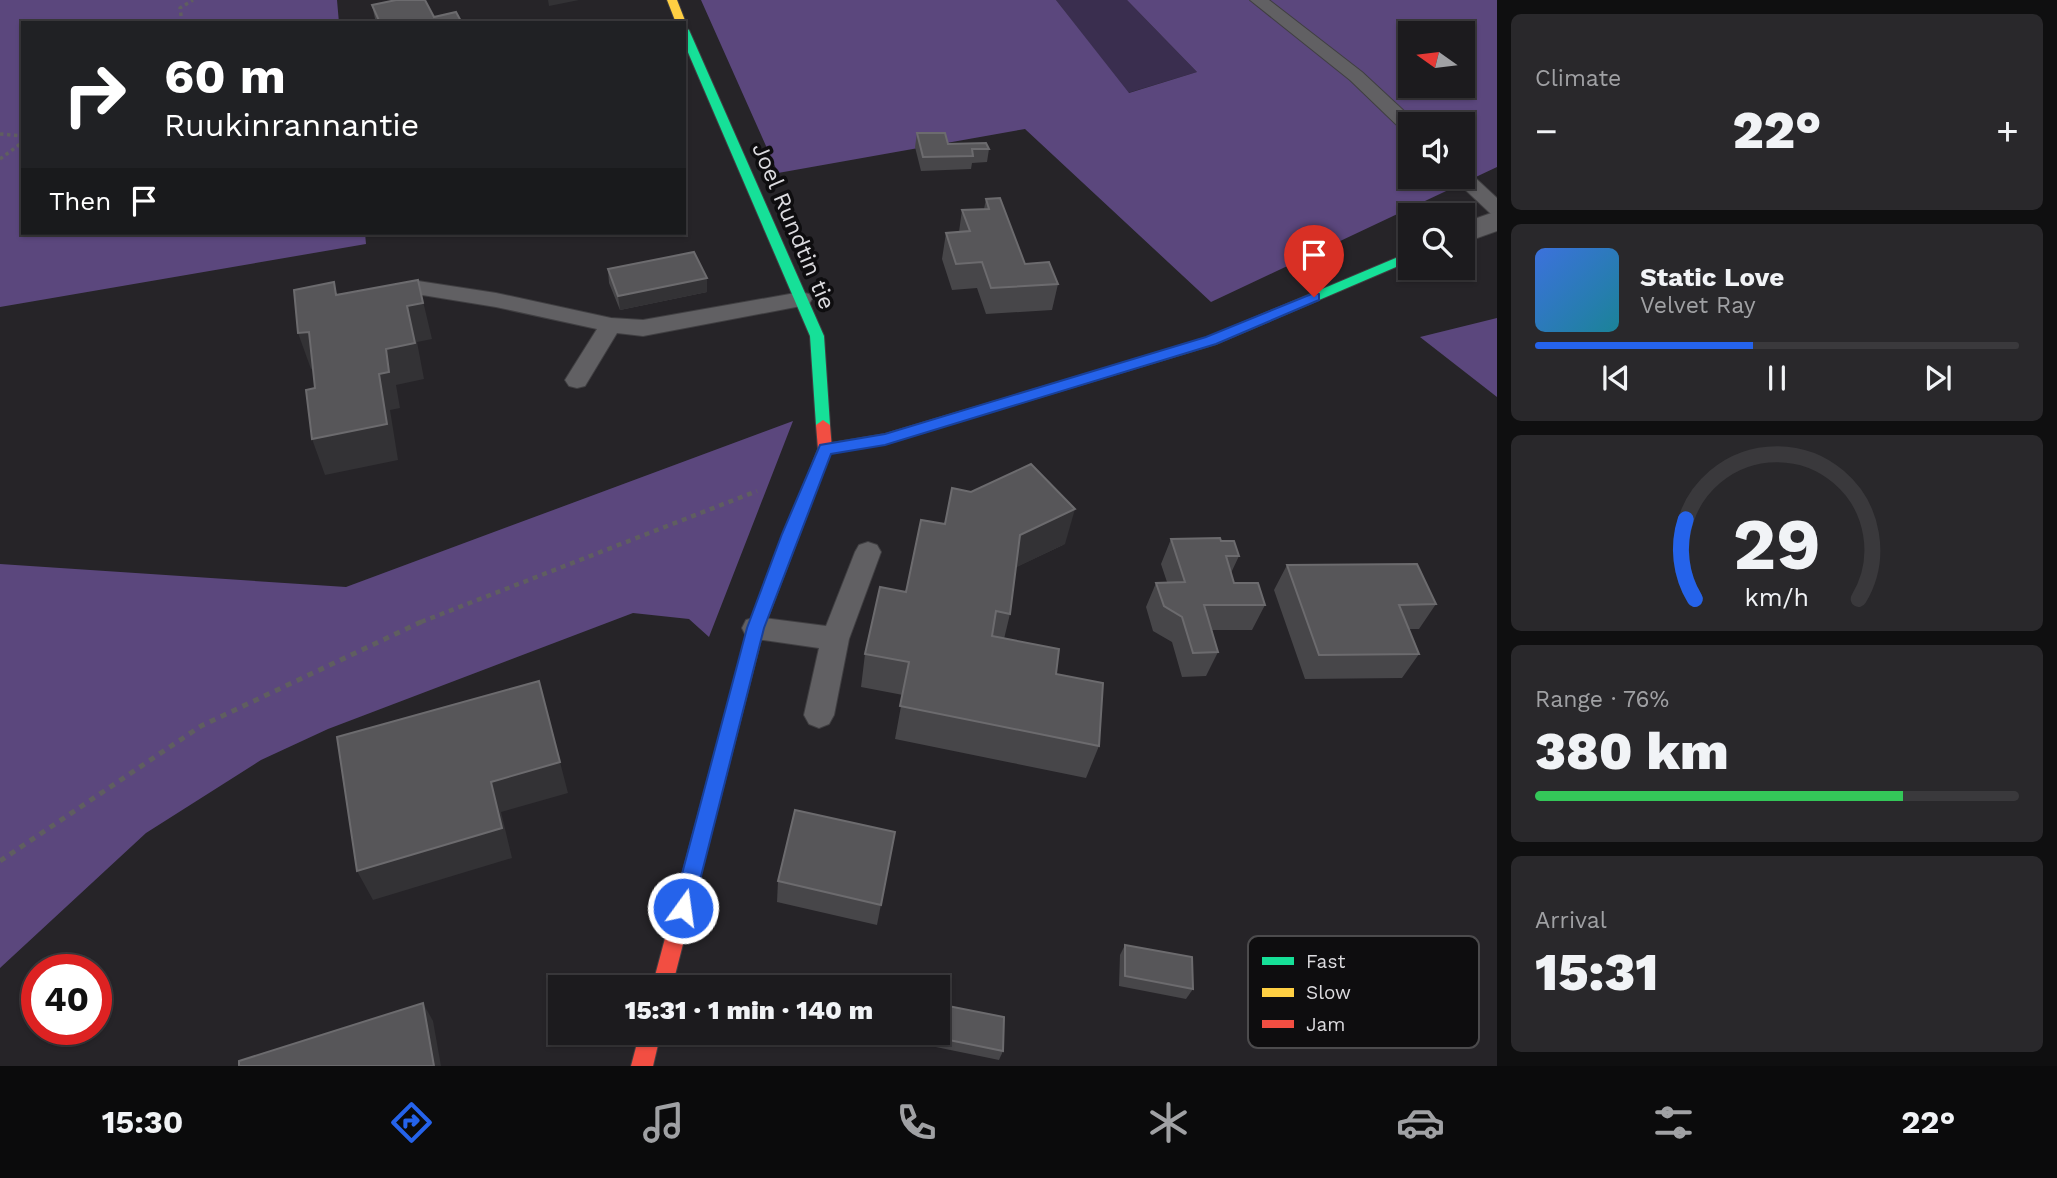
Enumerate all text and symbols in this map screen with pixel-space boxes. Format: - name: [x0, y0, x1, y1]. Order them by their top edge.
- north arrow: [1398, 21, 1475, 98]
- map controls: [1398, 21, 1475, 280]
- text: 60 m: [164, 47, 286, 105]
- icon: right: [49, 49, 140, 140]
- text: Climate: [1535, 65, 1621, 92]
- text: 22°: [1733, 100, 1821, 161]
- text: Ruukinrannantie: [164, 106, 419, 144]
- text: −: [1535, 109, 1558, 153]
- text: +: [1996, 109, 2019, 153]
- button: sound: [1398, 112, 1475, 189]
- street label: Joel Rundtin tie: [746, 139, 841, 314]
- icon: arrive: [125, 182, 163, 220]
- text: Then: [49, 186, 111, 216]
- button: search: [1398, 203, 1475, 280]
- pin: [1284, 225, 1344, 297]
- icon: arrive: [1295, 236, 1333, 274]
- text: Static Love: [1640, 262, 1784, 292]
- text: Velvet Ray: [1640, 292, 1756, 319]
- icon: previous: [1597, 359, 1635, 397]
- icon: pause: [1758, 359, 1796, 397]
- icon: next: [1919, 359, 1957, 397]
- text: 29: [1733, 501, 1821, 587]
- text: km/h: [1745, 583, 1809, 612]
- text: Range · 76%: [1535, 686, 1669, 713]
- text: 380 km: [1535, 721, 1729, 782]
- position arrow: [646, 871, 720, 945]
- text: Arrival: [1535, 907, 1607, 934]
- legend: [1248, 936, 1479, 1048]
- text: 15:31: [1535, 942, 1659, 1003]
- text: Fast: [1306, 950, 1345, 973]
- speed limit sign: 40: [21, 954, 112, 1045]
- text: Slow: [1306, 981, 1351, 1004]
- text: 15:31 · 1 min · 140 m: [625, 995, 873, 1025]
- text: Jam: [1306, 1013, 1345, 1036]
- icon: directions: [387, 1098, 436, 1147]
- icon: music: [639, 1098, 688, 1147]
- icon: phone: [892, 1098, 941, 1147]
- icon: climate: [1144, 1098, 1193, 1147]
- icon: car: [1396, 1098, 1445, 1147]
- icon: filters: [1649, 1098, 1698, 1147]
- text: 15:30: [102, 1103, 183, 1141]
- text: 22°: [1901, 1103, 1955, 1141]

